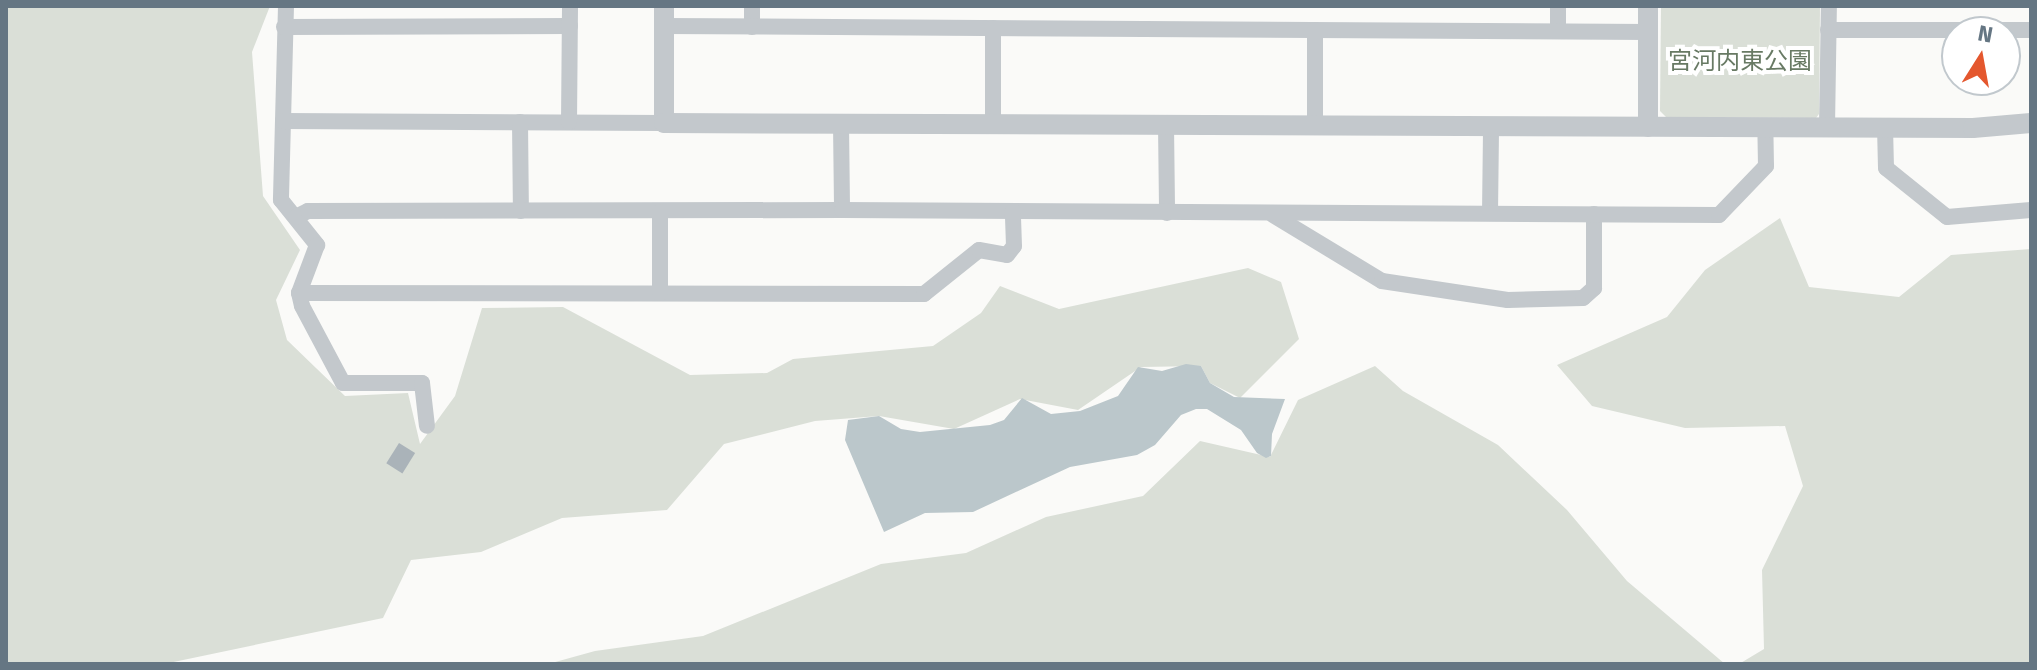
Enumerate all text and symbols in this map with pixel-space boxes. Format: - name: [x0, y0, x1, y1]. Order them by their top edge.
- north arrow: [1941, 16, 2021, 96]
- text: N: [1976, 19, 1995, 49]
- park label: 宮河内東公園: [1668, 48, 1812, 76]

